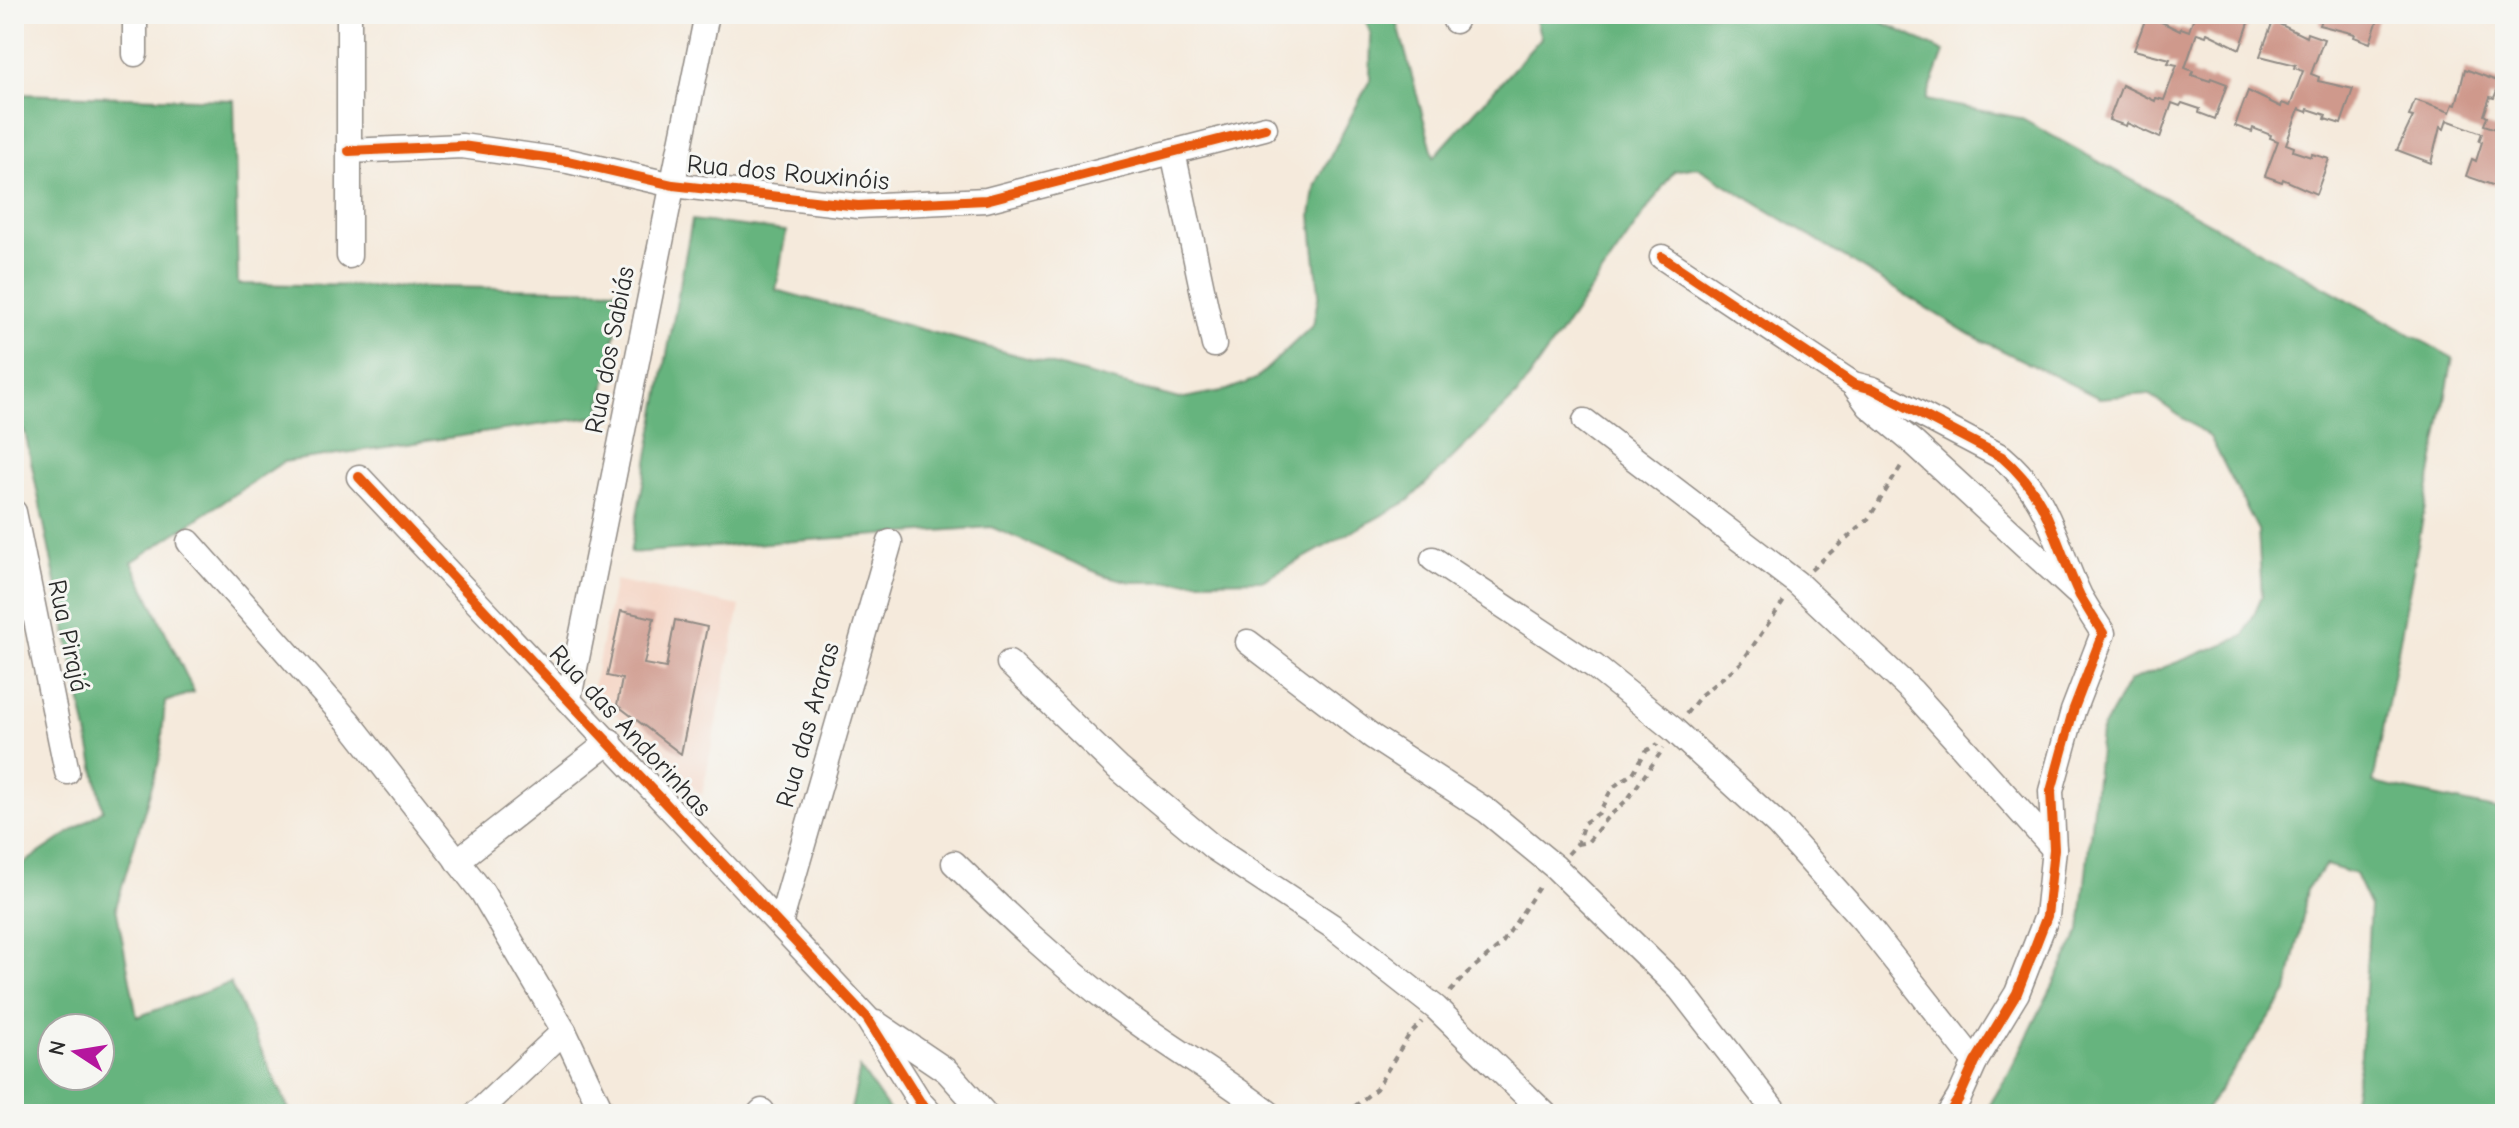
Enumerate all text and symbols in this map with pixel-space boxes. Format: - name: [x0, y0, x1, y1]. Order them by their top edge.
- street label: Rua dos Rouxinóis: [686, 149, 890, 197]
- street label: Rua dos Sabiás: [579, 264, 641, 436]
- street label: Rua Pirajá: [41, 577, 95, 695]
- street label: Rua das Andorinhas: [543, 639, 717, 823]
- street label: Rua das Araras: [770, 639, 846, 811]
- north arrow: [36, 1012, 116, 1092]
- text: N: [43, 1038, 72, 1058]

